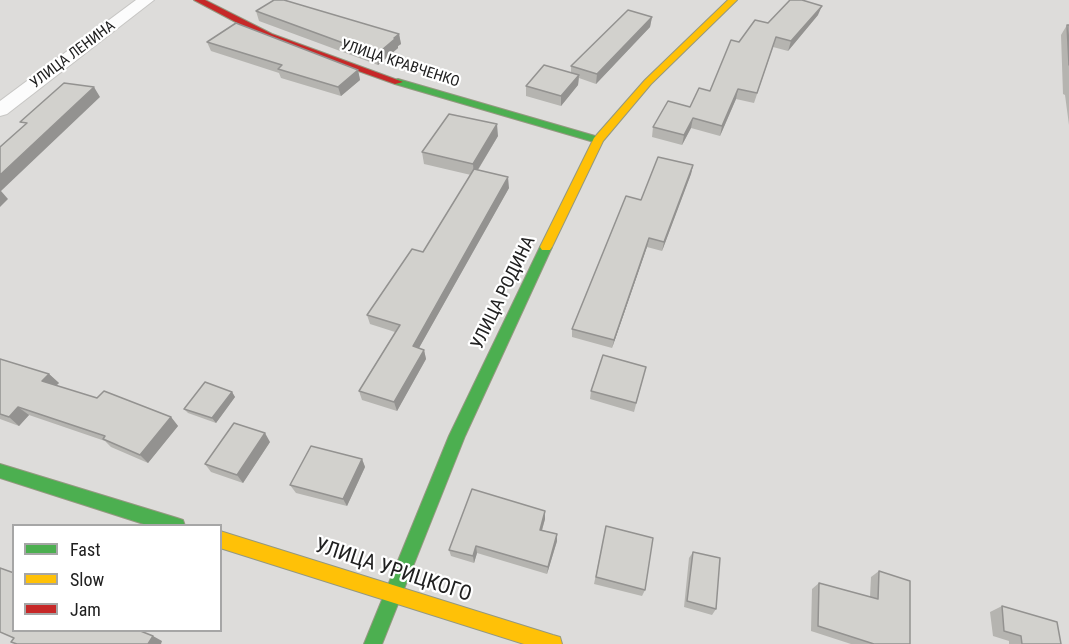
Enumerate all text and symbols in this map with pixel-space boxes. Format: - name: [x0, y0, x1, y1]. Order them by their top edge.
- street label: УЛИЦА ЛЕНИНА: [27, 17, 119, 93]
- street label: УЛИЦА КРАВЧЕНКО: [338, 36, 462, 92]
- street label: УЛИЦА РОДИНА: [467, 233, 541, 353]
- legend: [12, 524, 222, 632]
- street label: УЛИЦА УРИЦКОГО: [311, 534, 475, 608]
- text: Fast: [70, 539, 101, 560]
- text: Slow: [70, 569, 104, 590]
- text: Jam: [70, 599, 101, 620]

